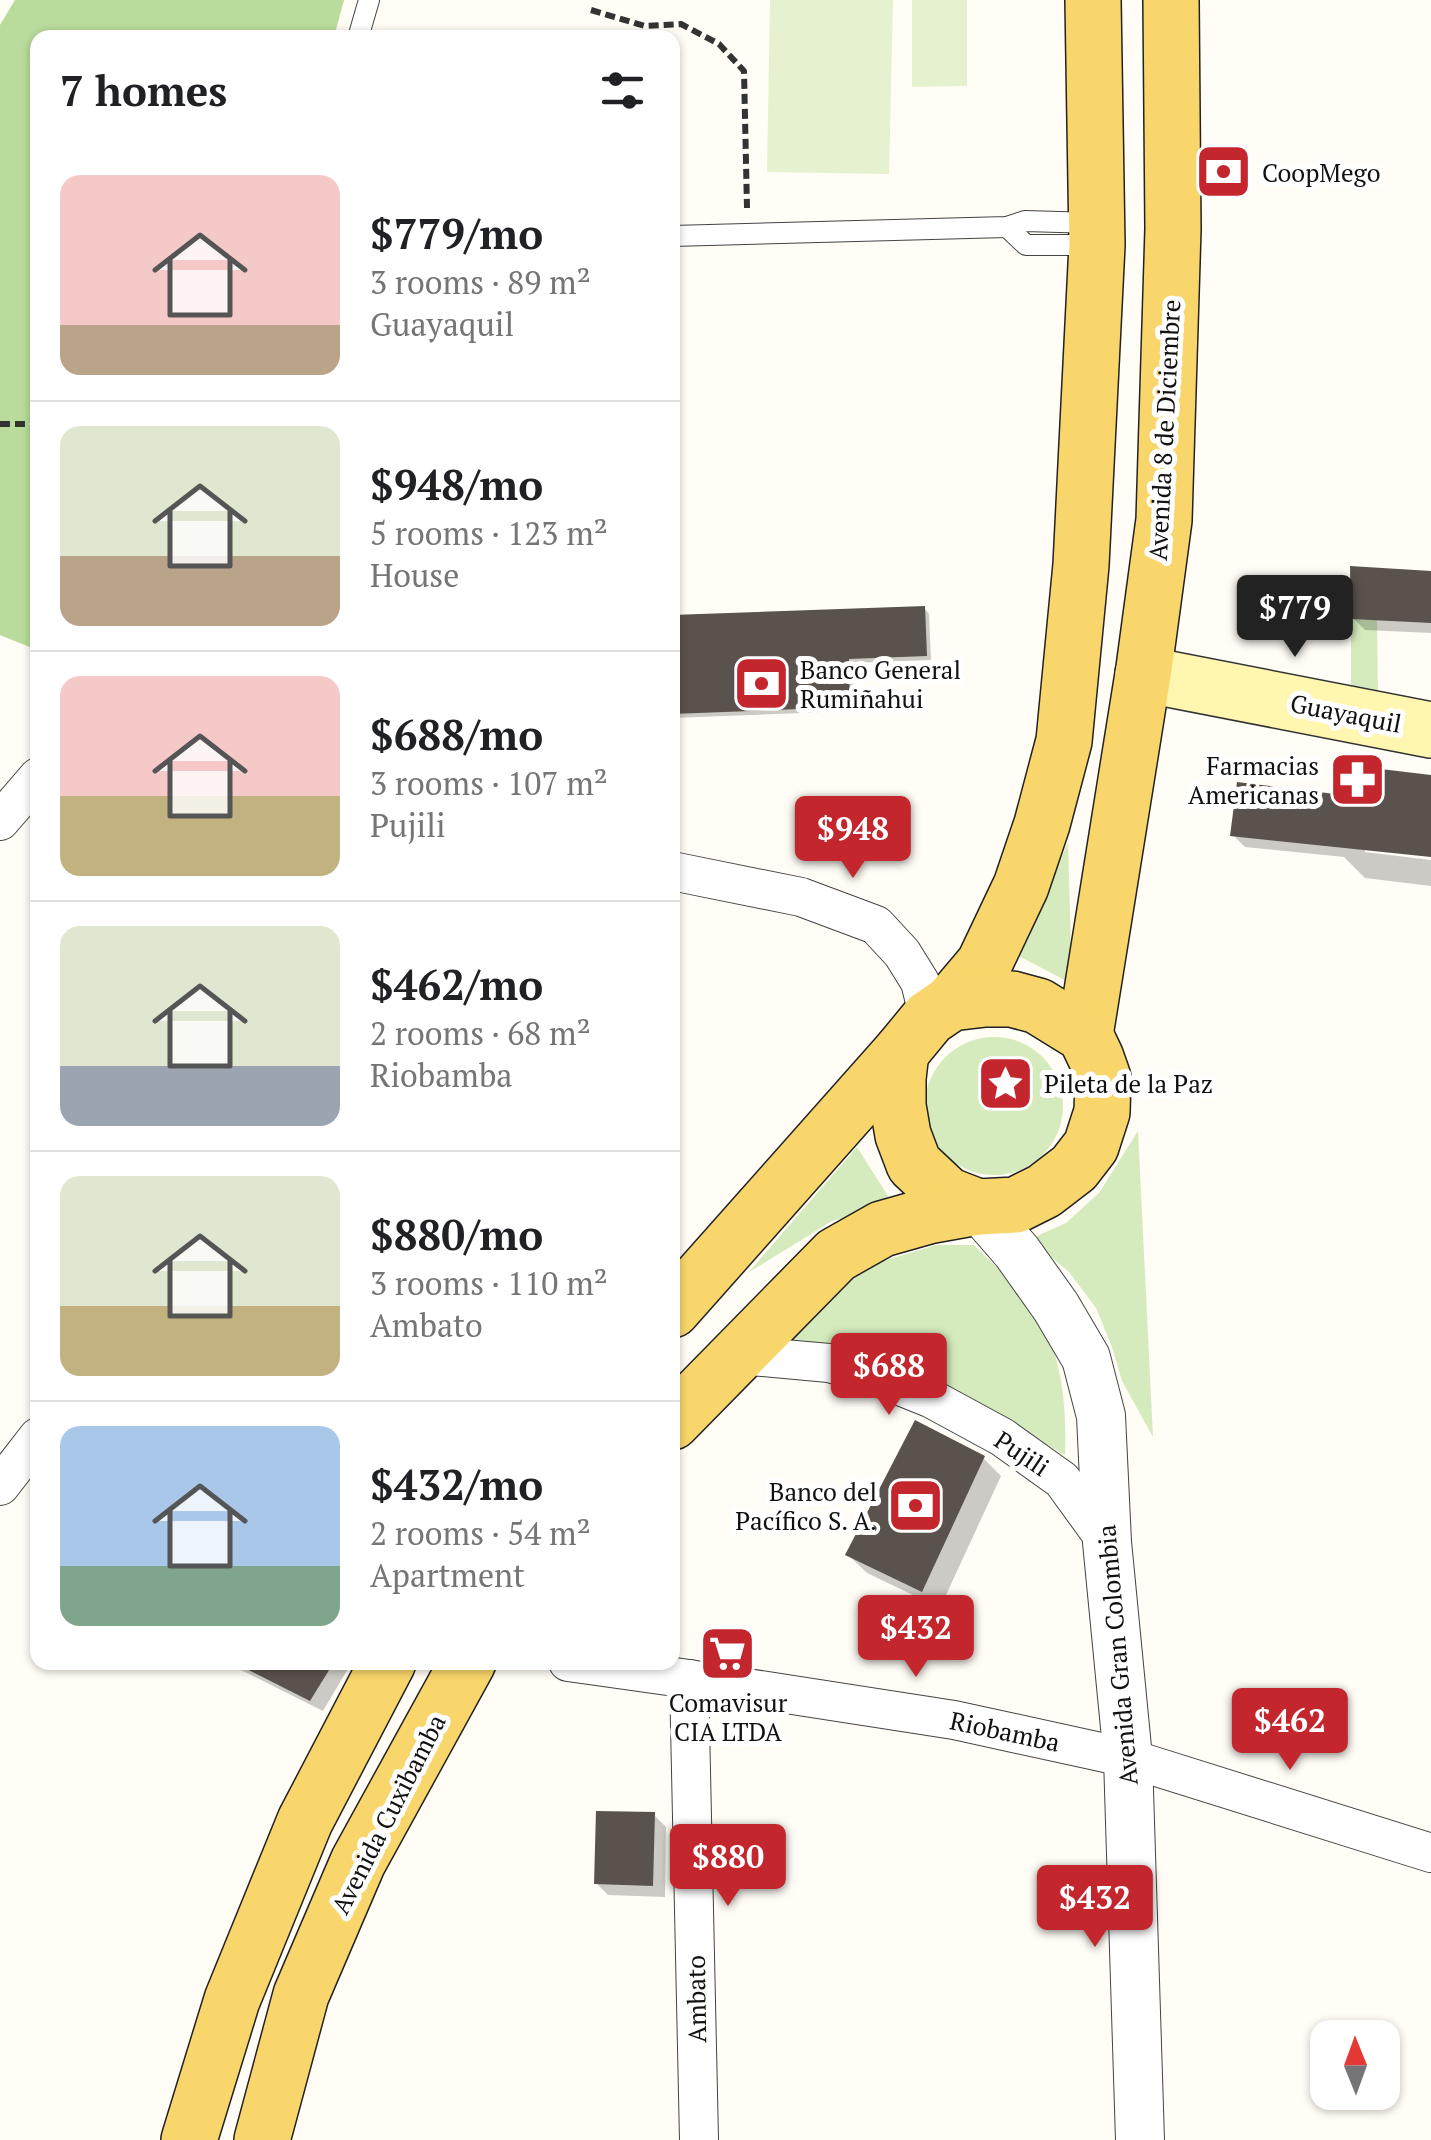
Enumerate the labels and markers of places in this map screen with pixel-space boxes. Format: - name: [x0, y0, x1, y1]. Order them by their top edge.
- bank icon: CoopMego: [1193, 142, 1253, 202]
- place label: CoopMego: [1262, 156, 1381, 189]
- pin: $779: [1236, 575, 1354, 660]
- bank icon: Banco General Rumiñahui: [731, 653, 791, 713]
- place label: Banco General Rumiñahui: [800, 653, 961, 715]
- place label: Farmacias Americanas: [1188, 749, 1319, 811]
- pharmacy icon: Farmacias Americanas: [1328, 749, 1388, 809]
- pin: $948: [794, 796, 912, 881]
- place icon: Pileta de la Paz: [975, 1053, 1035, 1113]
- place label: Pileta de la Paz: [1044, 1067, 1213, 1100]
- pin: $688: [830, 1333, 948, 1418]
- place label: Banco del Pacífico S. A.: [735, 1475, 877, 1537]
- bank icon: Banco del Pacífico S. A.: [886, 1475, 946, 1535]
- pin: $432: [857, 1595, 975, 1680]
- supermarket icon: Comavisur CIA LTDA: [698, 1623, 758, 1683]
- place label: Comavisur CIA LTDA: [669, 1686, 788, 1748]
- pin: $462: [1231, 1688, 1349, 1773]
- pin: $880: [669, 1824, 787, 1909]
- pin: $432: [1036, 1865, 1154, 1950]

